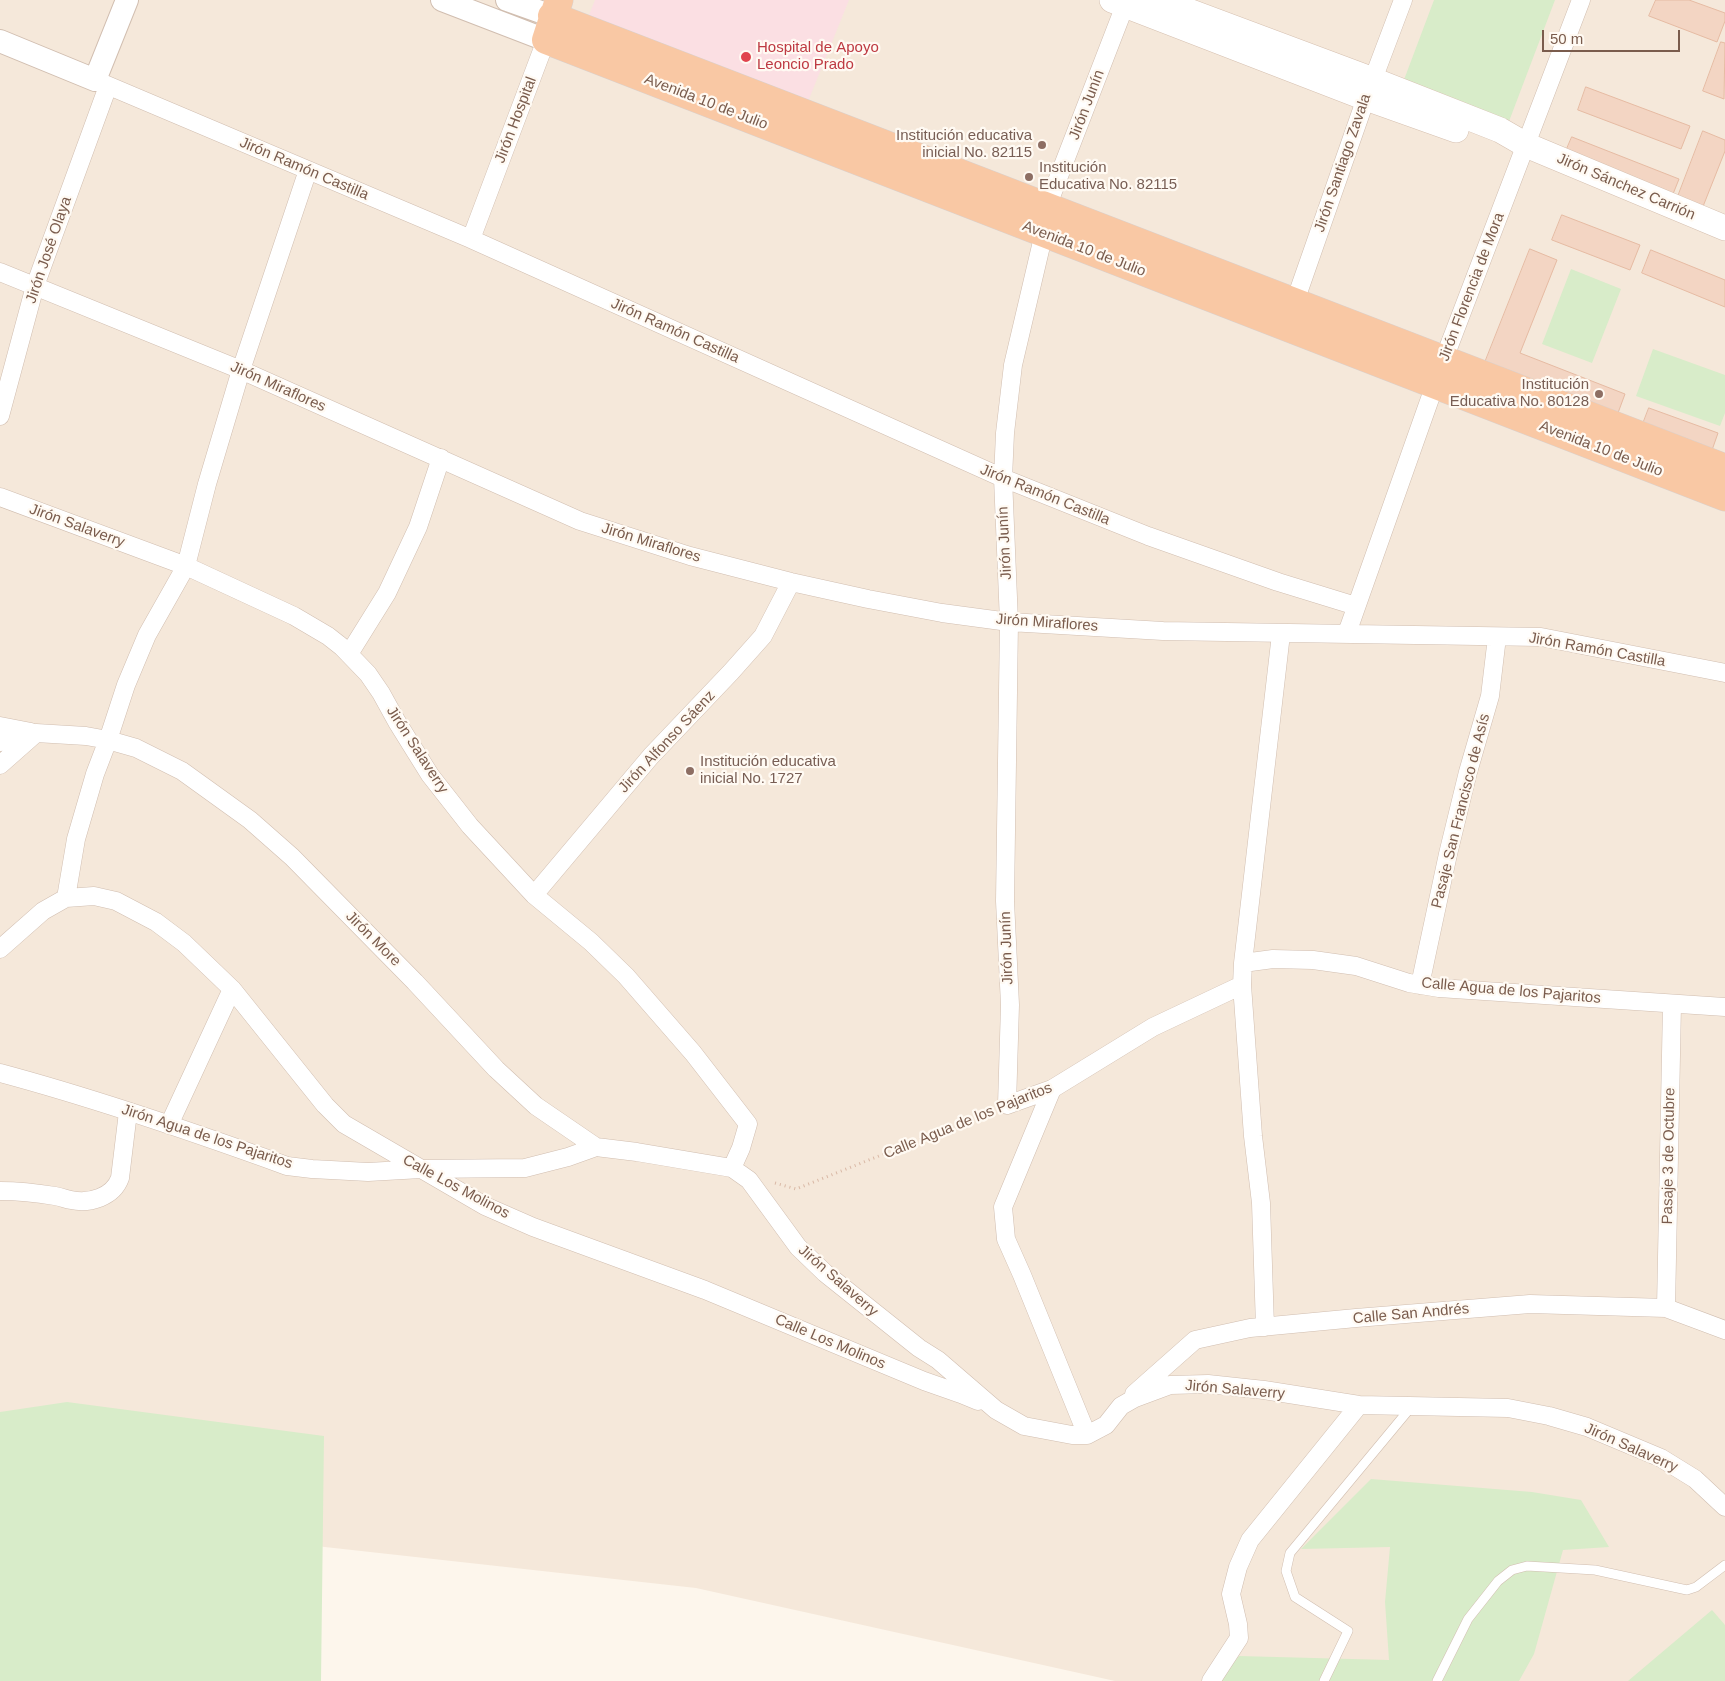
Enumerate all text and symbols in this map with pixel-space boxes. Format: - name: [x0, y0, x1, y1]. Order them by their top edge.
- scale bar: [1545, 20, 1682, 52]
- text: 50 m: [1550, 30, 1583, 47]
- place label: Hospital de Apoyo Leoncio Prado: [757, 39, 879, 74]
- marker: Hospital de Apoyo Leoncio Prado: [739, 50, 753, 64]
- street label: Jirón Junín: [1065, 68, 1109, 142]
- street label: Avenida 10 de Julio: [642, 70, 770, 134]
- street label: Jirón Hospital: [491, 74, 541, 166]
- street label: Jirón Santiago Zavala: [1311, 91, 1375, 235]
- place label: Institución educativa inicial No. 82115: [896, 127, 1032, 162]
- street label: Jirón Ramón Castilla: [237, 134, 371, 204]
- marker: Institución educativa inicial No. 82115: [1036, 139, 1048, 151]
- street label: Jirón Sánchez Carrión: [1554, 150, 1698, 224]
- place label: Institución Educativa No. 82115: [1039, 159, 1177, 194]
- marker: Institución Educativa No. 82115: [1023, 171, 1035, 183]
- street label: Jirón José Olaya: [22, 194, 76, 306]
- street label: Jirón Florencia de Mora: [1435, 210, 1509, 364]
- street label: Avenida 10 de Julio: [1020, 217, 1148, 281]
- street label: Jirón Ramón Castilla: [608, 295, 742, 367]
- street label: Jirón Miraflores: [228, 358, 328, 416]
- place label: Institución Educativa No. 80128: [1450, 376, 1589, 411]
- marker: Institución Educativa No. 80128: [1593, 388, 1605, 400]
- street label: Avenida 10 de Julio: [1537, 417, 1665, 481]
- street label: Jirón Ramón Castilla: [977, 461, 1113, 529]
- street label: Jirón Salaverry: [27, 500, 127, 552]
- street label: Jirón Junín: [994, 506, 1016, 580]
- street label: Jirón Miraflores: [599, 519, 703, 567]
- street label: Jirón Miraflores: [995, 610, 1099, 636]
- street label: Jirón Ramón Castilla: [1527, 629, 1667, 671]
- street label: Jirón Alfonso Sáenz: [615, 687, 719, 797]
- street label: Jirón Salaverry: [382, 703, 452, 797]
- street label: Pasaje San Francisco de Asís: [1428, 712, 1494, 910]
- place label: Institución educativa inicial No. 1727: [700, 753, 836, 788]
- marker: Institución educativa inicial No. 1727: [684, 765, 696, 777]
- street label: Jirón More: [342, 908, 404, 970]
- street label: Jirón Junín: [997, 911, 1017, 985]
- street label: Calle Agua de los Pajaritos: [1421, 974, 1601, 1008]
- street label: Calle Agua de los Pajaritos: [881, 1079, 1055, 1163]
- street label: Pasaje 3 de Octubre: [1659, 1087, 1679, 1225]
- street label: Jirón Agua de los Pajaritos: [119, 1101, 295, 1173]
- street label: Calle Los Molinos: [400, 1151, 512, 1223]
- street label: Jirón Salaverry: [794, 1241, 882, 1321]
- street label: Calle San Andrés: [1352, 1300, 1470, 1328]
- street label: Calle Los Molinos: [772, 1311, 888, 1373]
- street label: Jirón Salaverry: [1184, 1377, 1286, 1403]
- street label: Jirón Salaverry: [1582, 1419, 1680, 1477]

